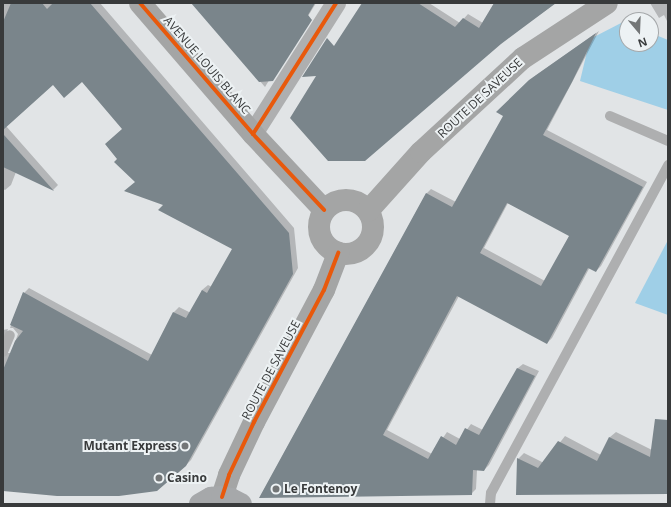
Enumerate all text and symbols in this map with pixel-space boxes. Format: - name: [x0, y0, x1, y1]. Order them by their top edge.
- north arrow: [619, 12, 659, 52]
- street label: AVENUE LOUIS BLANC: [161, 13, 253, 117]
- text: N: [636, 34, 649, 51]
- street label: ROUTE DE SAVEUSE: [435, 55, 525, 141]
- street label: ROUTE DE SAVEUSE: [239, 318, 303, 422]
- place label: Mutant Express: [83, 439, 177, 453]
- marker: Mutant Express: [180, 441, 190, 451]
- place label: Casino: [167, 471, 207, 485]
- marker: Casino: [154, 473, 164, 483]
- place label: Le Fontenoy: [284, 482, 357, 496]
- marker: Le Fontenoy: [271, 484, 281, 494]

